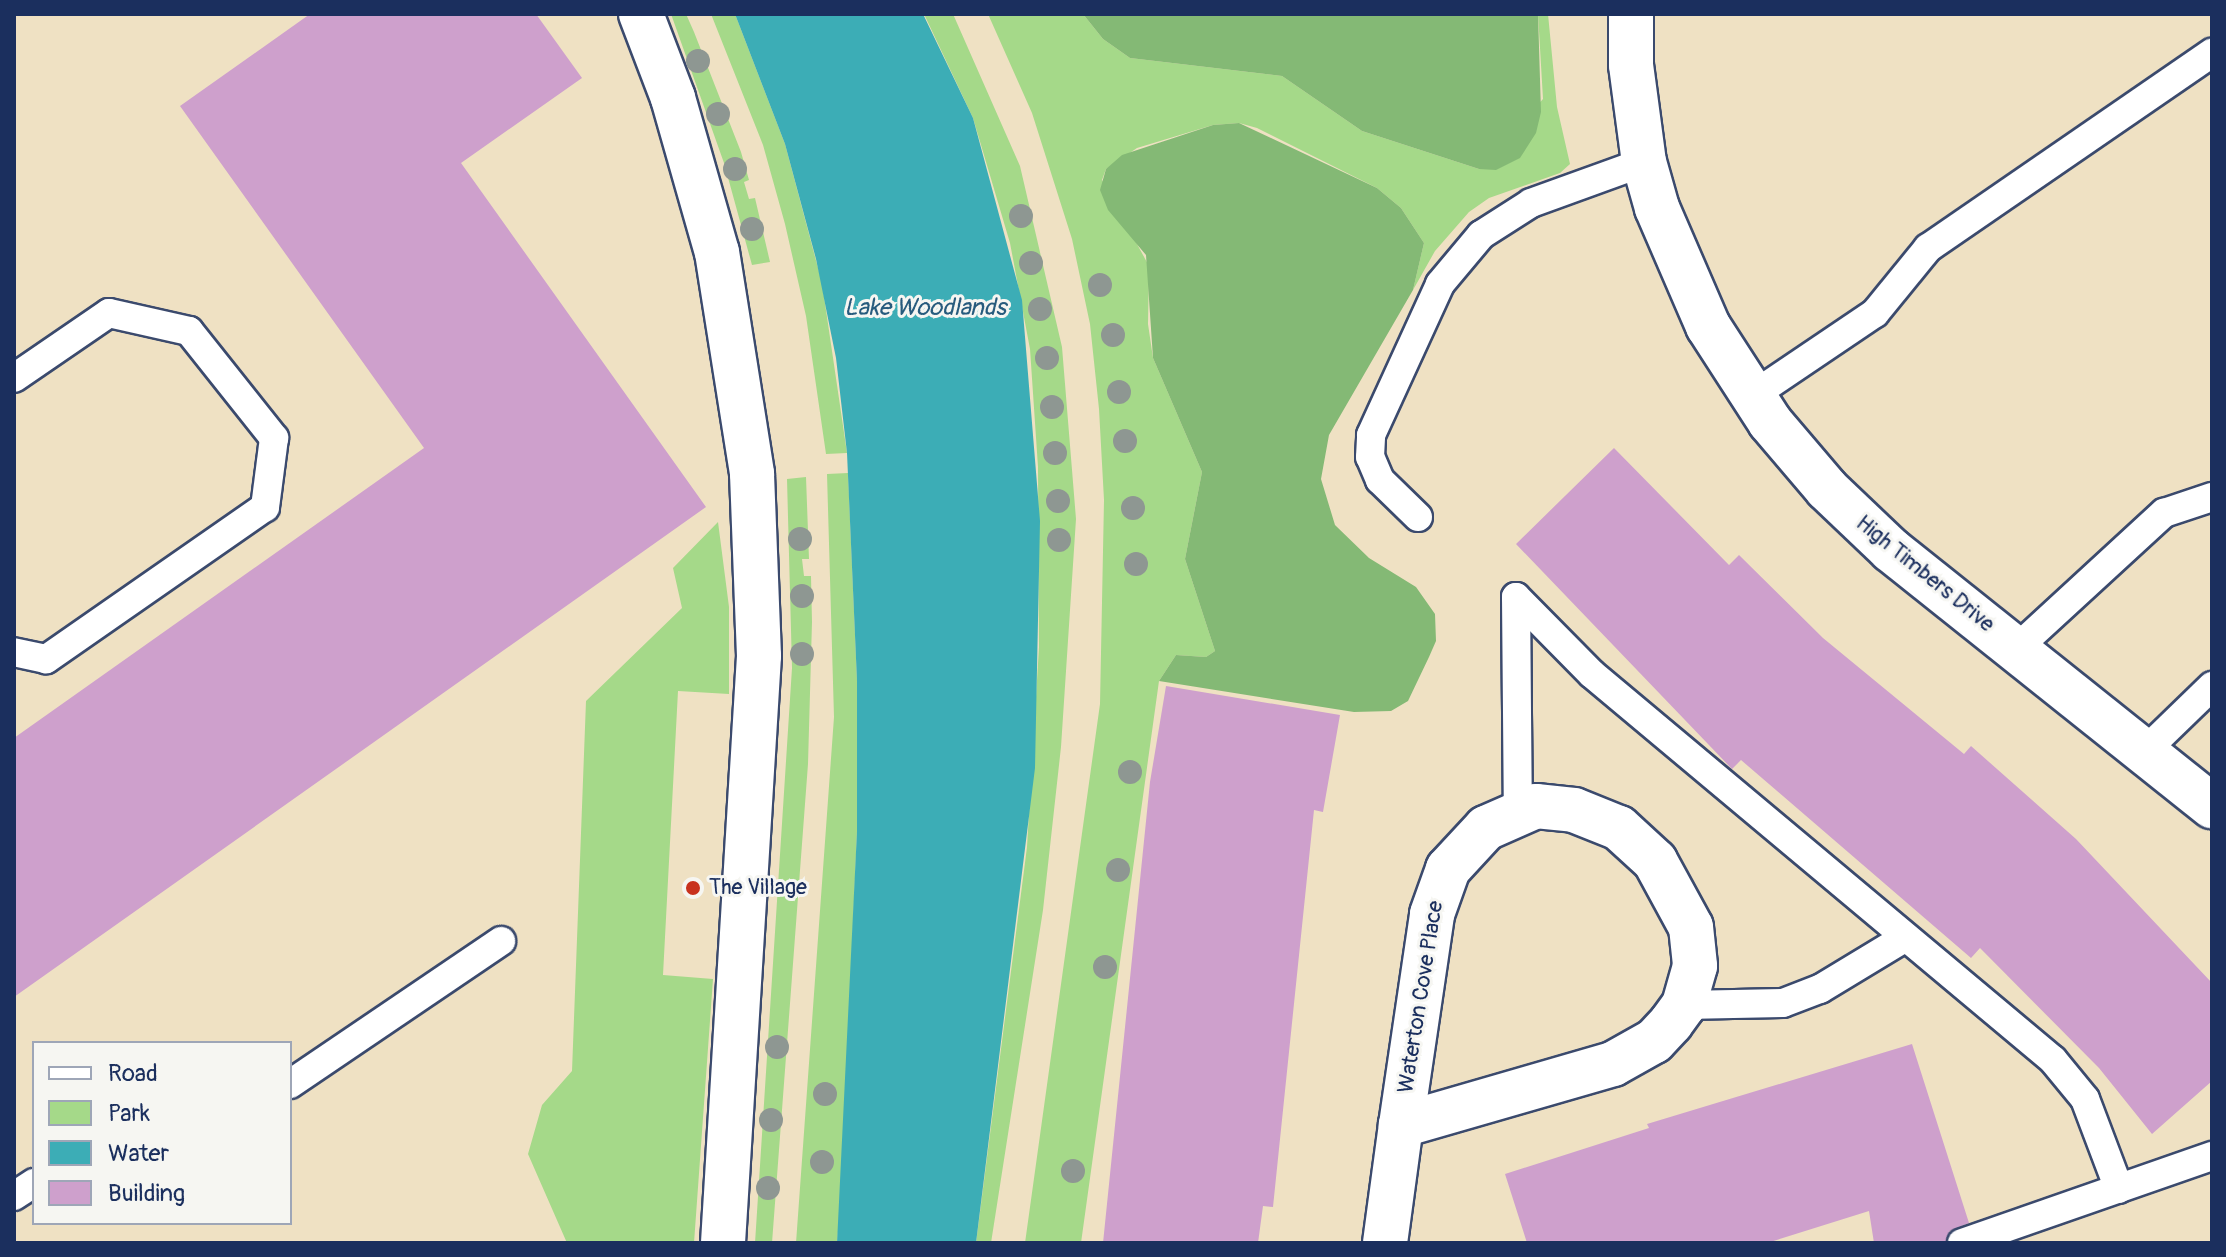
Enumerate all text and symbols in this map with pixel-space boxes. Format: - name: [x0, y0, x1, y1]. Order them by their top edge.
- water label: Lake Woodlands: [844, 294, 1006, 322]
- street label: High Timbers Drive: [1850, 510, 2000, 638]
- place label: The Village: [709, 875, 807, 901]
- marker: The Village: [684, 879, 702, 897]
- street label: Waterton Cove Place: [1393, 899, 1449, 1095]
- legend: [32, 1041, 292, 1225]
- text: Road: [108, 1059, 158, 1088]
- text: Park: [108, 1099, 150, 1128]
- text: Water: [108, 1139, 169, 1168]
- text: Building: [108, 1179, 185, 1208]

